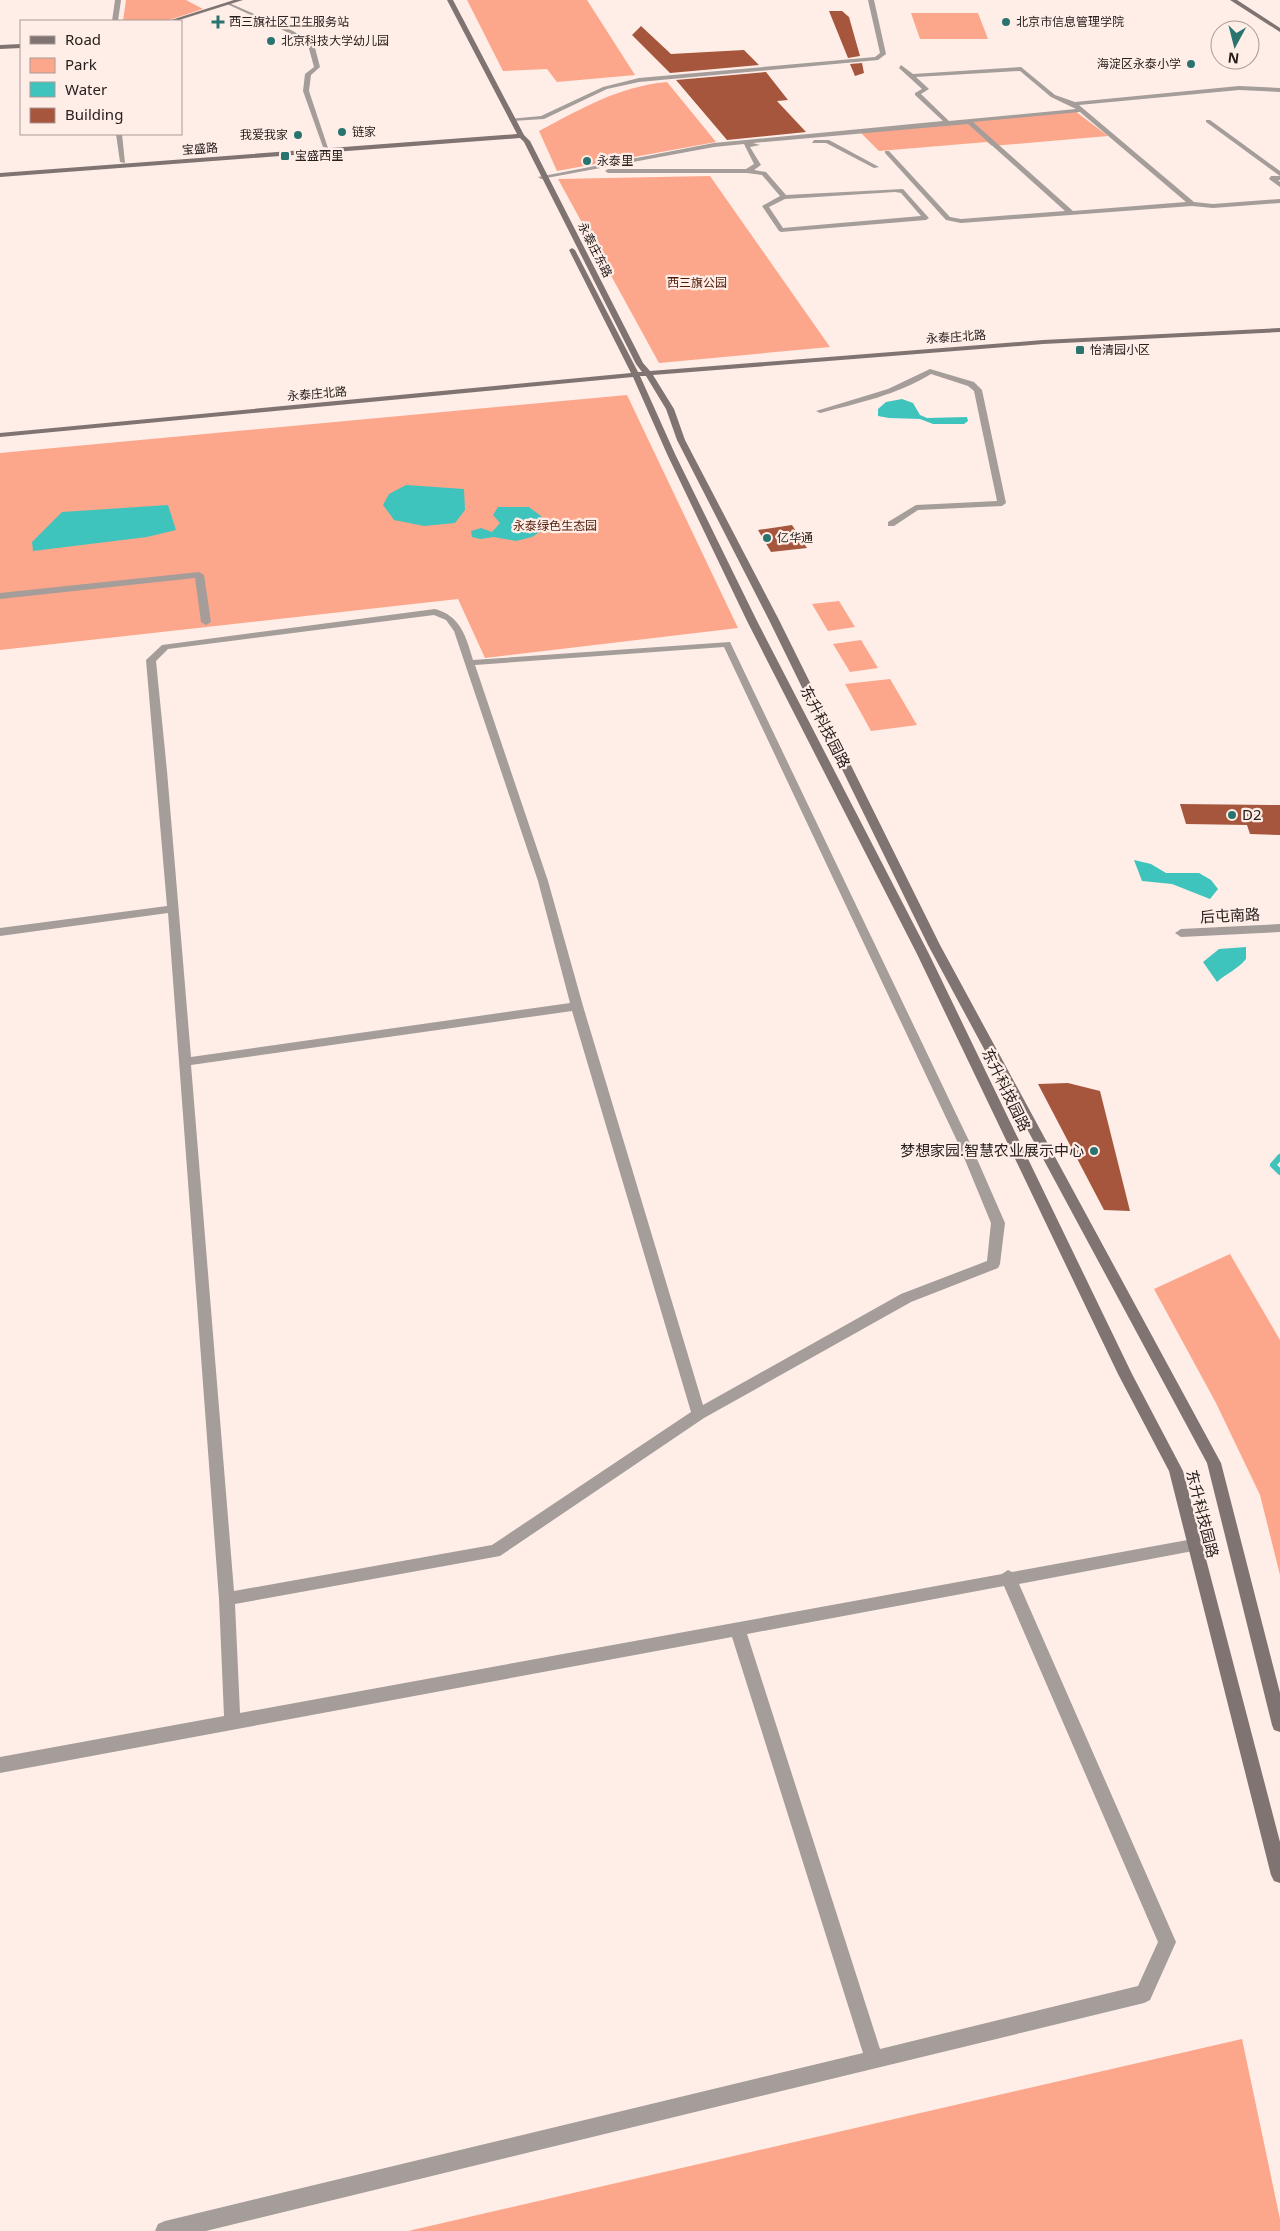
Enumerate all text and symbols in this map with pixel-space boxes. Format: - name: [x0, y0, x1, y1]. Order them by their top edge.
- place label: 西三旗社区卫生服务站: [229, 13, 349, 30]
- place label: 北京市信息管理学院: [1016, 13, 1124, 30]
- marker: 西三旗社区卫生服务站: [211, 15, 225, 29]
- marker: 北京市信息管理学院: [1000, 16, 1012, 28]
- legend: [20, 20, 182, 135]
- north arrow: [1210, 20, 1260, 70]
- text: Road: [65, 29, 101, 49]
- place label: 北京科技大学幼儿园: [281, 32, 389, 49]
- marker: 北京科技大学幼儿园: [265, 35, 277, 47]
- text: N: [1227, 48, 1240, 69]
- text: Park: [65, 54, 97, 74]
- place label: 海淀区永泰小学: [1097, 55, 1181, 72]
- marker: 海淀区永泰小学: [1185, 58, 1197, 70]
- text: Water: [65, 79, 107, 99]
- text: Building: [65, 104, 123, 124]
- place label: 链家: [352, 123, 376, 140]
- place label: 我爱我家: [240, 126, 288, 143]
- marker: 链家: [336, 126, 348, 138]
- marker: 我爱我家: [292, 129, 304, 141]
- street label: 宝盛路: [181, 139, 219, 158]
- place label: 宝盛西里: [295, 147, 343, 164]
- marker: 宝盛西里: [279, 150, 291, 162]
- place label: 永泰里: [597, 152, 633, 169]
- marker: 永泰里: [581, 155, 593, 167]
- street label: 永泰庄东路: [574, 219, 617, 280]
- park label: 西三旗公园: [667, 274, 727, 291]
- street label: 永泰庄北路: [925, 326, 986, 347]
- place label: 怡清园小区: [1090, 341, 1150, 358]
- marker: 怡清园小区: [1074, 344, 1086, 356]
- street label: 永泰庄北路: [286, 382, 348, 405]
- park label: 永泰绿色生态园: [513, 517, 597, 534]
- place label: 亿华通: [777, 529, 813, 546]
- marker: 亿华通: [761, 532, 773, 544]
- street label: 东升科技园路: [797, 682, 855, 771]
- place label: D2: [1242, 804, 1262, 824]
- marker: D2: [1226, 809, 1238, 821]
- street label: 后屯南路: [1199, 903, 1260, 927]
- street label: 东升科技园路: [978, 1045, 1036, 1134]
- place label: 梦想家园.智慧农业展示中心: [900, 1140, 1084, 1160]
- marker: 梦想家园.智慧农业展示中心: [1088, 1145, 1100, 1157]
- street label: 东升科技园路: [1182, 1468, 1224, 1560]

